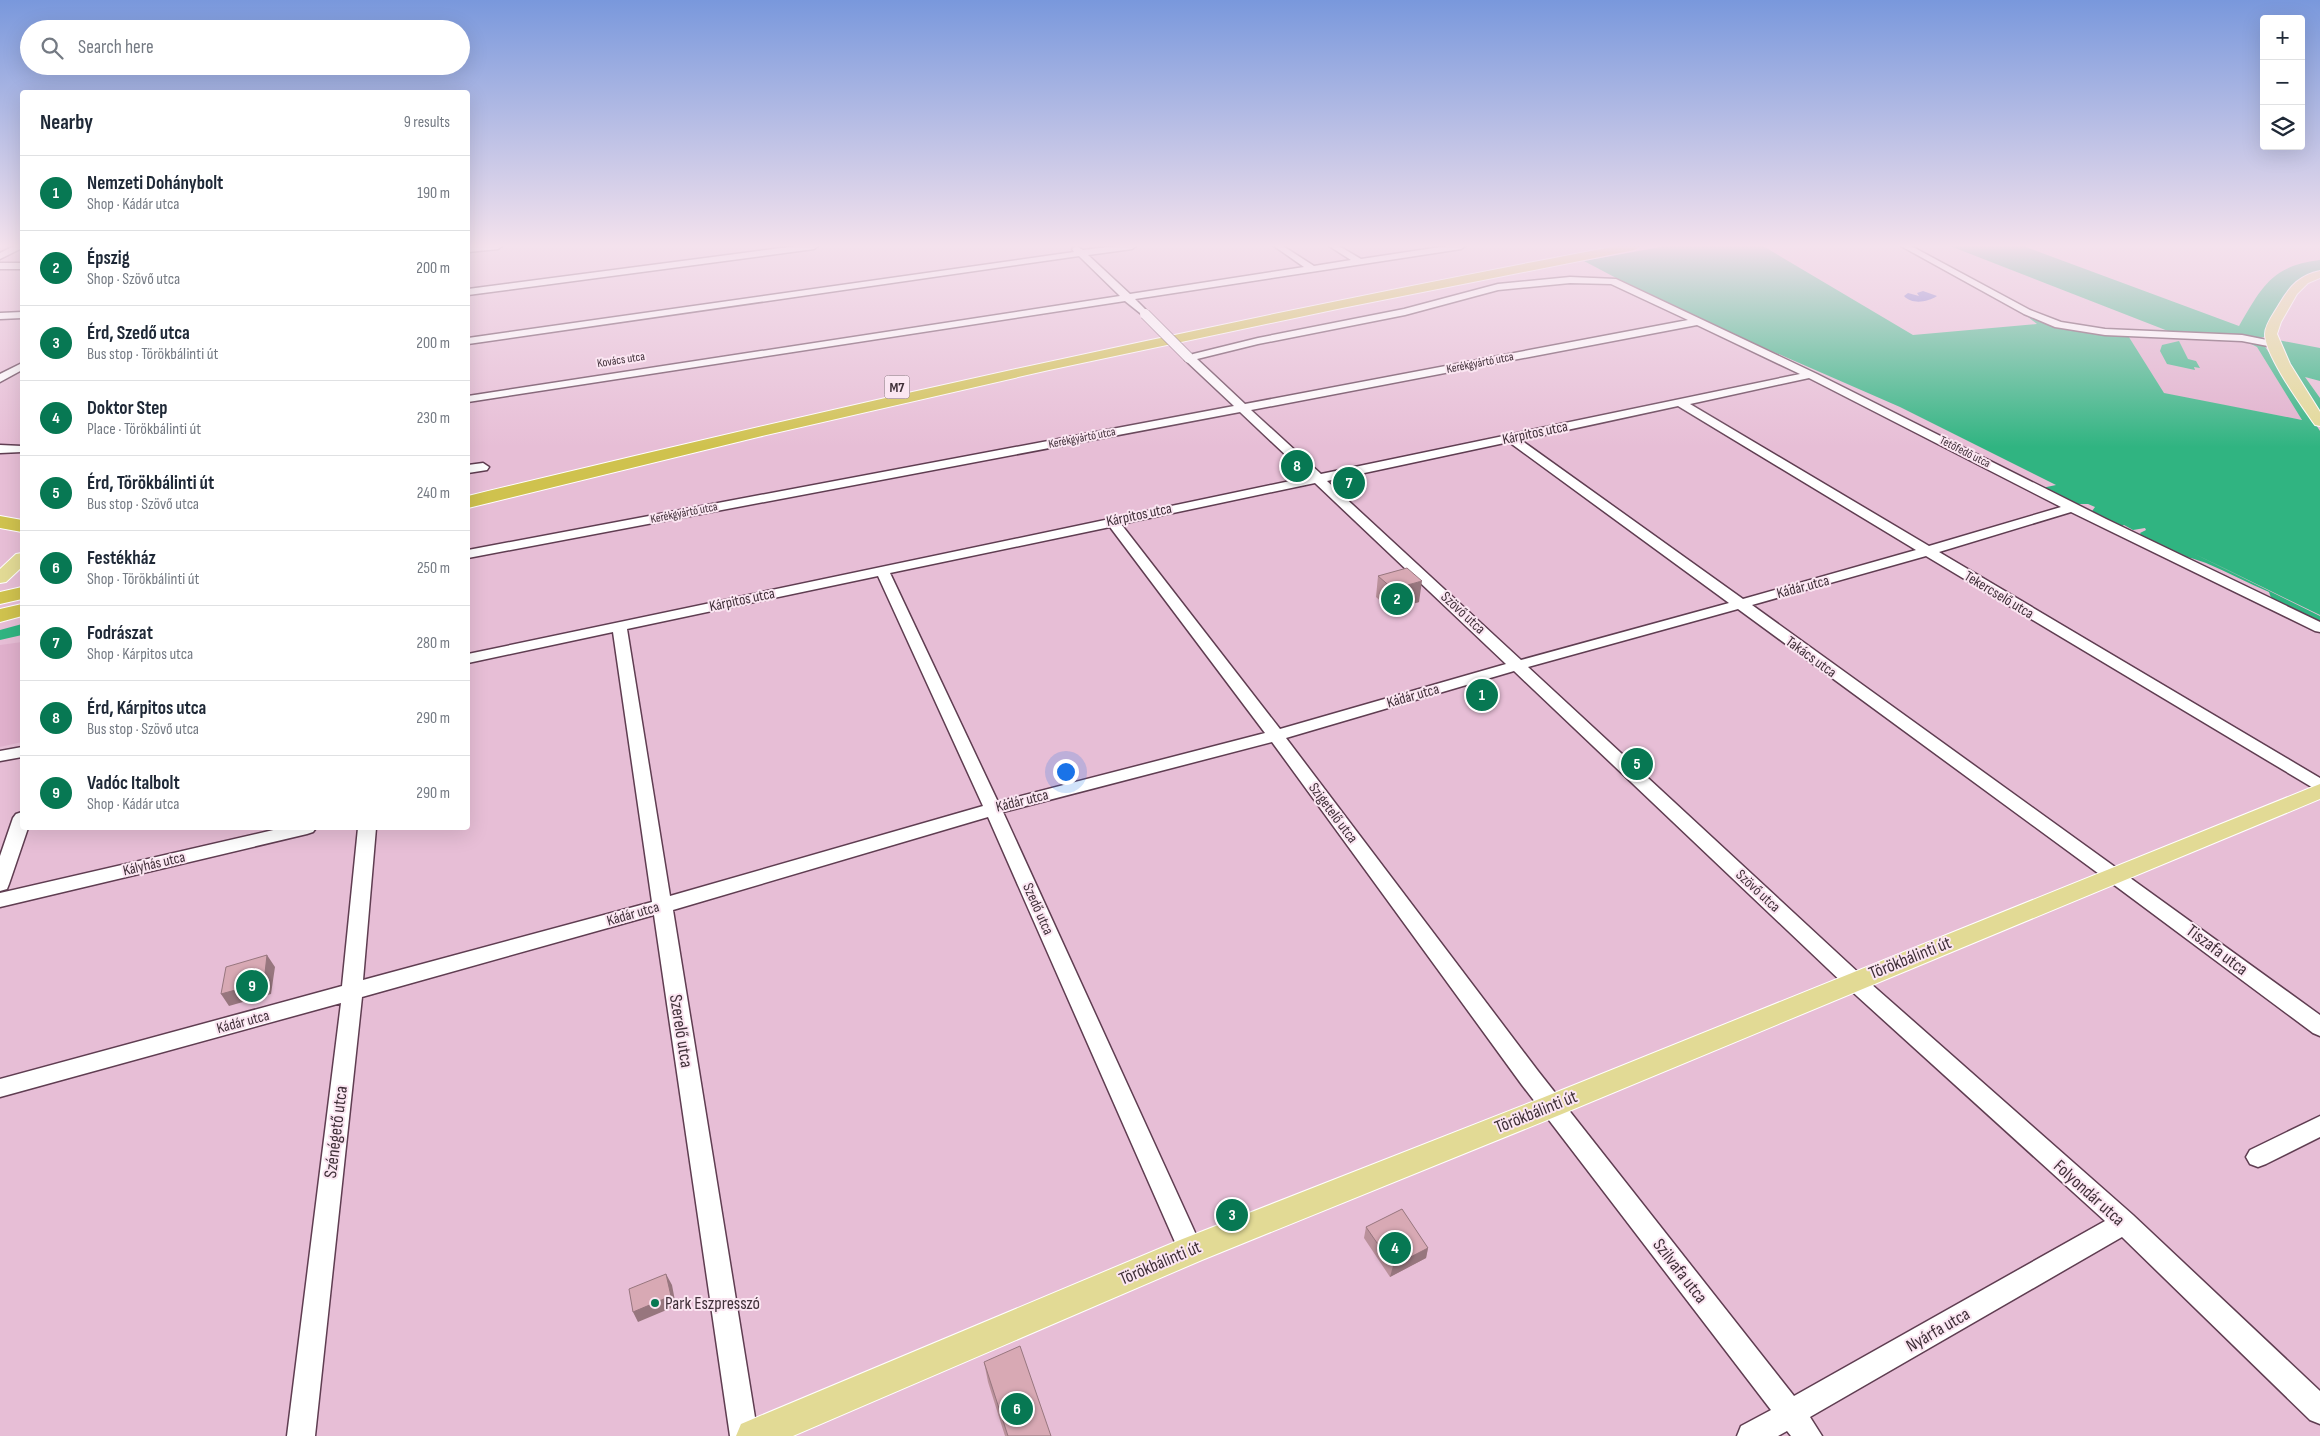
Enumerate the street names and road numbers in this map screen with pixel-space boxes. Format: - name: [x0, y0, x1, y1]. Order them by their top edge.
- street label: Kovács utca: [596, 349, 646, 371]
- street label: Kerékgyártó utca: [1445, 349, 1515, 377]
- road number: M7: [884, 376, 910, 398]
- street label: Kárpitos utca: [1500, 417, 1570, 449]
- street label: Kerékgyártó utca: [1047, 424, 1117, 452]
- street label: Tetőfedő utca: [1937, 433, 1993, 471]
- street label: Kerékgyártó utca: [649, 499, 719, 527]
- street label: Kárpitos utca: [1104, 499, 1174, 531]
- street label: Tekercselő utca: [1961, 567, 2037, 623]
- street label: Kádár utca: [1775, 571, 1832, 603]
- street label: Kárpitos utca: [707, 584, 777, 616]
- street label: Szövő utca: [1437, 588, 1489, 639]
- street label: Takács utca: [1782, 632, 1840, 682]
- street label: Kádár utca: [1385, 679, 1442, 713]
- street label: Szigetelő utca: [1304, 779, 1362, 847]
- street label: Kádár utca: [994, 785, 1050, 817]
- street label: Kályhás utca: [121, 848, 187, 880]
- street label: Szövő utca: [1732, 866, 1784, 917]
- street label: Szedő utca: [1018, 880, 1058, 938]
- street label: Kádár utca: [605, 897, 662, 931]
- street label: Tiszafa utca: [2182, 920, 2252, 980]
- street label: Törökbálinti út: [1866, 932, 1955, 984]
- street label: Szerelő utca: [665, 993, 697, 1069]
- street label: Kádár utca: [215, 1006, 272, 1038]
- street label: Szénégető utca: [320, 1085, 352, 1179]
- street label: Törökbálinti út: [1492, 1086, 1581, 1138]
- street label: Folyondár utca: [2049, 1156, 2129, 1230]
- street label: Szilvafa utca: [1648, 1235, 1712, 1307]
- street label: Törökbálinti út: [1116, 1236, 1205, 1290]
- street label: Nyárfa utca: [1903, 1303, 1974, 1357]

